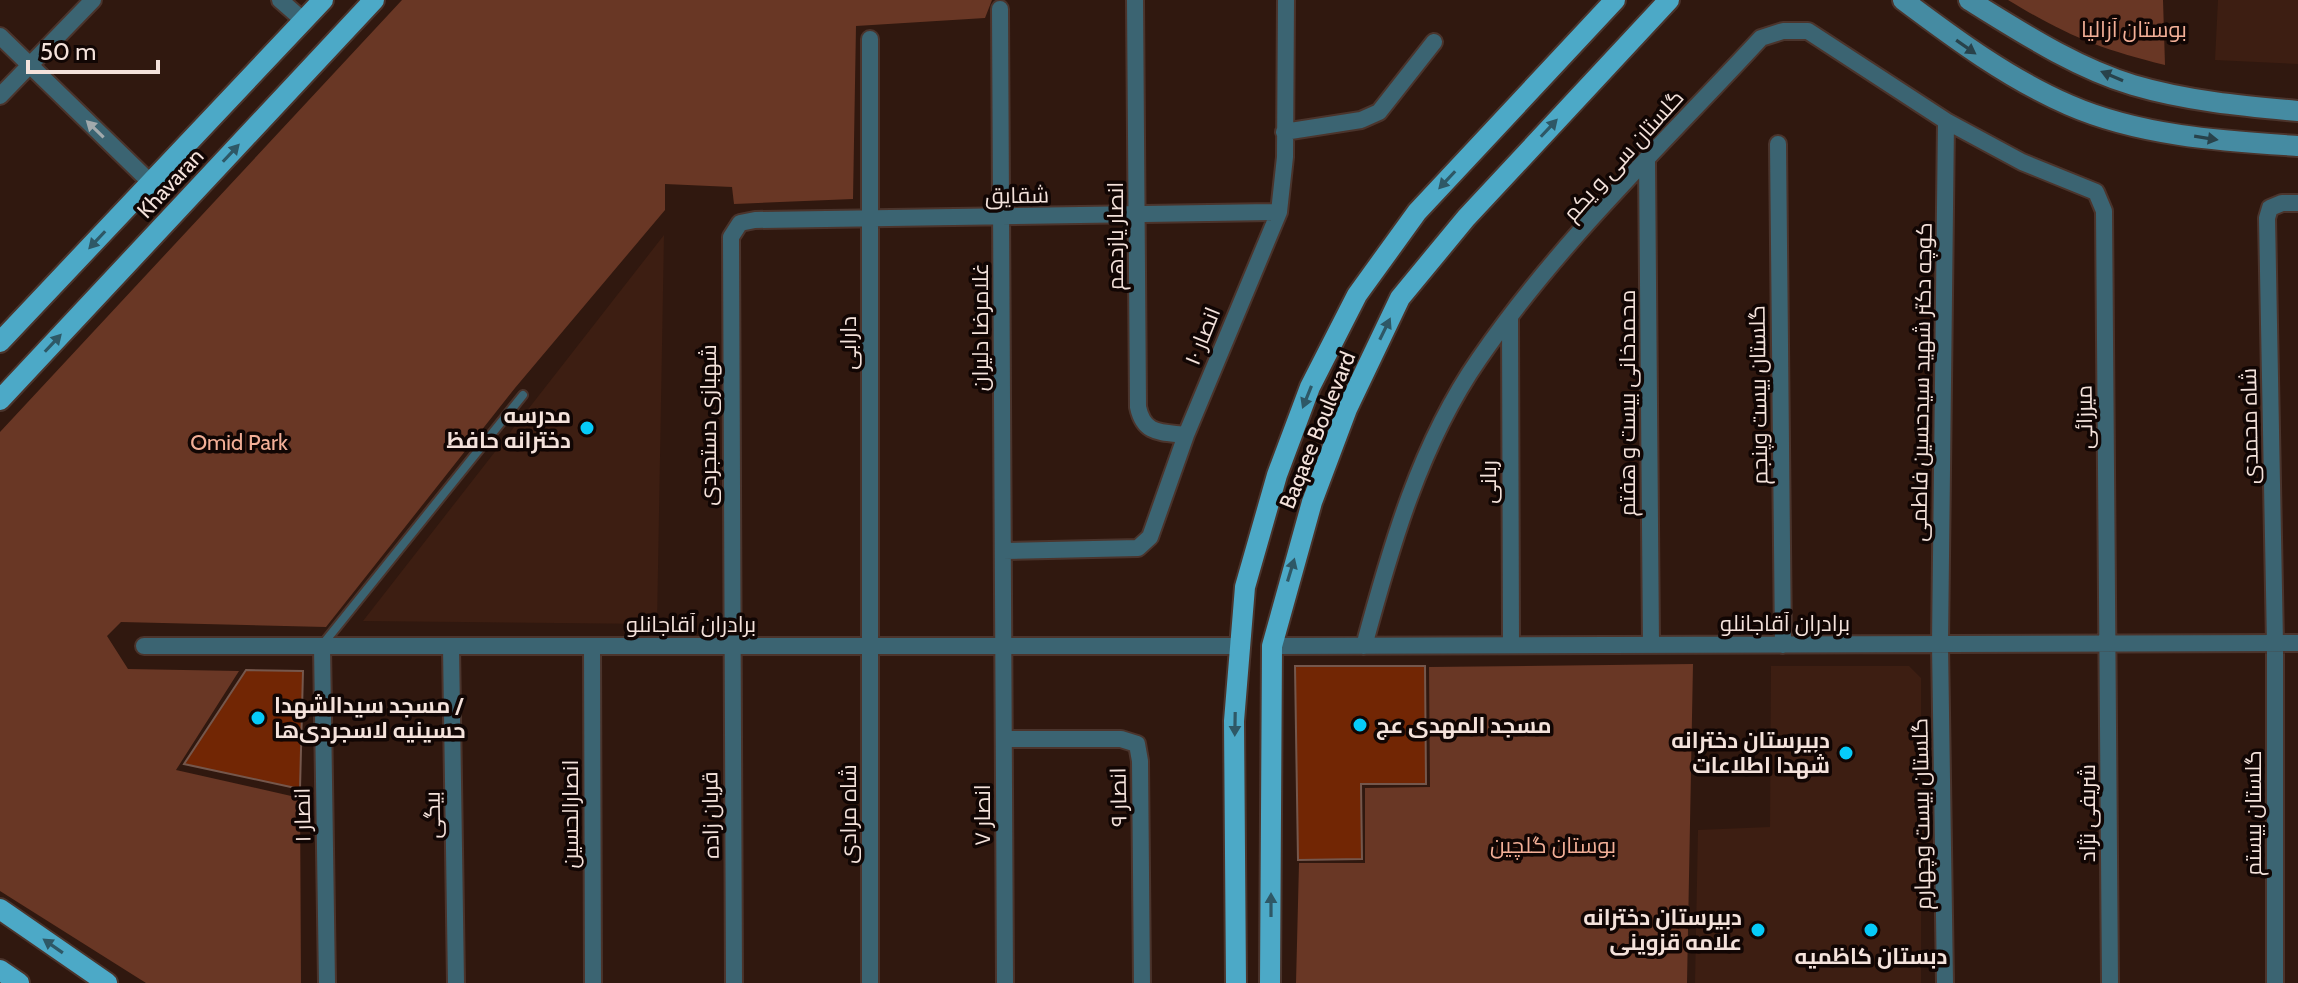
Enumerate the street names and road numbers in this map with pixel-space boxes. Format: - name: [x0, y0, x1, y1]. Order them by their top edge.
- street label: گلستان سی و یکم: [1557, 84, 1691, 228]
- street label: Khavaran: [131, 143, 209, 224]
- street label: شقایق: [985, 181, 1049, 210]
- street label: انصار یازدهم: [1102, 182, 1131, 290]
- street label: کوچه دکتر شهید سیدحسین فاطمی: [1905, 222, 1939, 542]
- street label: غلامرضا دلیران: [967, 263, 994, 391]
- street label: محمدخانی بیست و هفتم: [1614, 290, 1643, 516]
- street label: انصار ۱۰: [1179, 303, 1226, 369]
- street label: گلستان بیست وپنجم: [1743, 305, 1776, 485]
- street label: دارابی: [835, 316, 862, 370]
- street label: شهبازی دستجردی: [695, 344, 722, 506]
- street label: Baqaee Boulevard: [1274, 348, 1361, 513]
- street label: شاه محمدی: [2235, 368, 2264, 484]
- street label: میرزائی: [2070, 385, 2099, 449]
- street label: ربانی: [1475, 460, 1502, 504]
- street label: برادران آقاجانلو: [1720, 610, 1850, 637]
- street label: برادران آقاجانلو: [626, 611, 756, 638]
- street label: گلستان بیست وچهارم: [1906, 718, 1939, 910]
- street label: گلستان بیستم: [2240, 750, 2269, 876]
- street label: انصارالحسین: [557, 760, 584, 868]
- street label: شاه مرادی: [835, 764, 862, 864]
- street label: شریفی نژاد: [2074, 764, 2101, 862]
- street label: انصار ۹: [1104, 767, 1133, 827]
- street label: قربان زاده: [696, 771, 725, 859]
- street label: انصار ۷: [969, 784, 996, 846]
- street label: انصار ۱: [289, 787, 316, 843]
- street label: بیگی: [419, 791, 446, 839]

